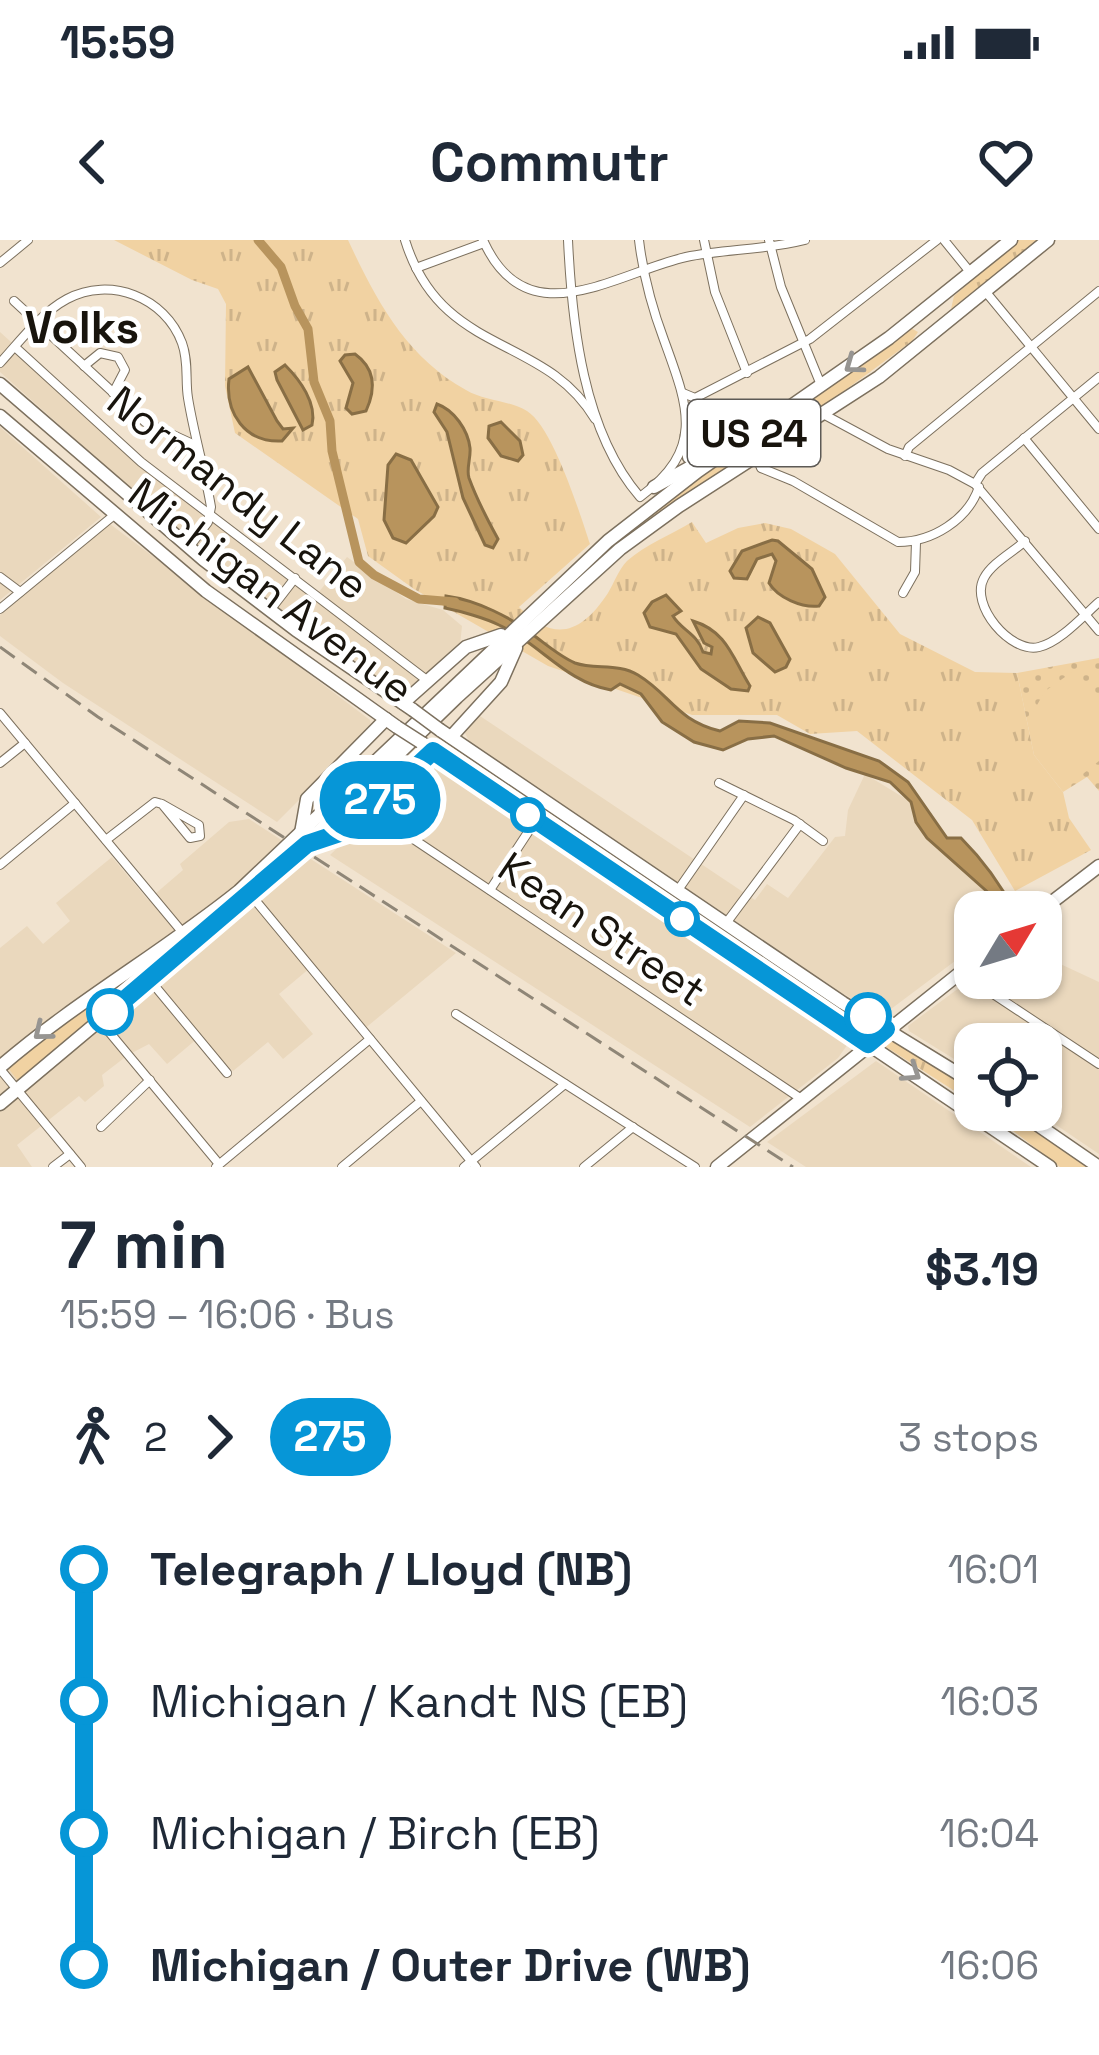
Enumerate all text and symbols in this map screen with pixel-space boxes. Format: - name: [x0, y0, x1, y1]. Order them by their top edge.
- text: 15:59: [60, 14, 176, 71]
- text: Commutr: [430, 128, 669, 197]
- icon: back: [60, 129, 126, 195]
- icon: heart: [973, 129, 1039, 195]
- district label: Volks: [25, 299, 139, 356]
- one-way arrow: [845, 350, 867, 372]
- street label: Normandy Lane: [97, 375, 379, 611]
- road number: US 24: [688, 400, 820, 466]
- street label: Michigan Avenue: [118, 467, 424, 715]
- line badge: 275: [311, 761, 449, 839]
- text: 275: [344, 773, 417, 826]
- unlabelled marker: [512, 799, 544, 831]
- street label: Kean Street: [488, 840, 716, 1018]
- north arrow: [954, 891, 1062, 999]
- map controls: [954, 891, 1062, 1131]
- unlabelled marker: [666, 903, 698, 935]
- unlabelled marker: [88, 990, 132, 1034]
- unlabelled marker: [846, 994, 890, 1038]
- one-way arrow: [34, 1017, 56, 1039]
- button: locate: [954, 1023, 1062, 1131]
- one-way arrow: [898, 1059, 920, 1081]
- text: 7 min: [60, 1203, 228, 1287]
- text: $3.19: [925, 1241, 1039, 1298]
- text: 15:59 – 16:06 · Bus: [60, 1290, 395, 1339]
- icon: walk: [60, 1404, 126, 1470]
- icon: forward: [186, 1404, 252, 1470]
- text: 275: [294, 1410, 367, 1463]
- text: 2: [144, 1413, 168, 1462]
- text: 3 stops: [898, 1413, 1039, 1462]
- text: Telegraph / Lloyd (NB): [150, 1541, 632, 1598]
- text: 16:01: [948, 1545, 1039, 1594]
- text: Michigan / Kandt NS (EB): [150, 1673, 688, 1730]
- text: 16:03: [940, 1677, 1039, 1726]
- text: Michigan / Birch (EB): [150, 1805, 599, 1862]
- text: 16:04: [940, 1809, 1039, 1858]
- text: Michigan / Outer Drive (WB): [150, 1937, 750, 1994]
- text: 16:06: [940, 1941, 1039, 1990]

